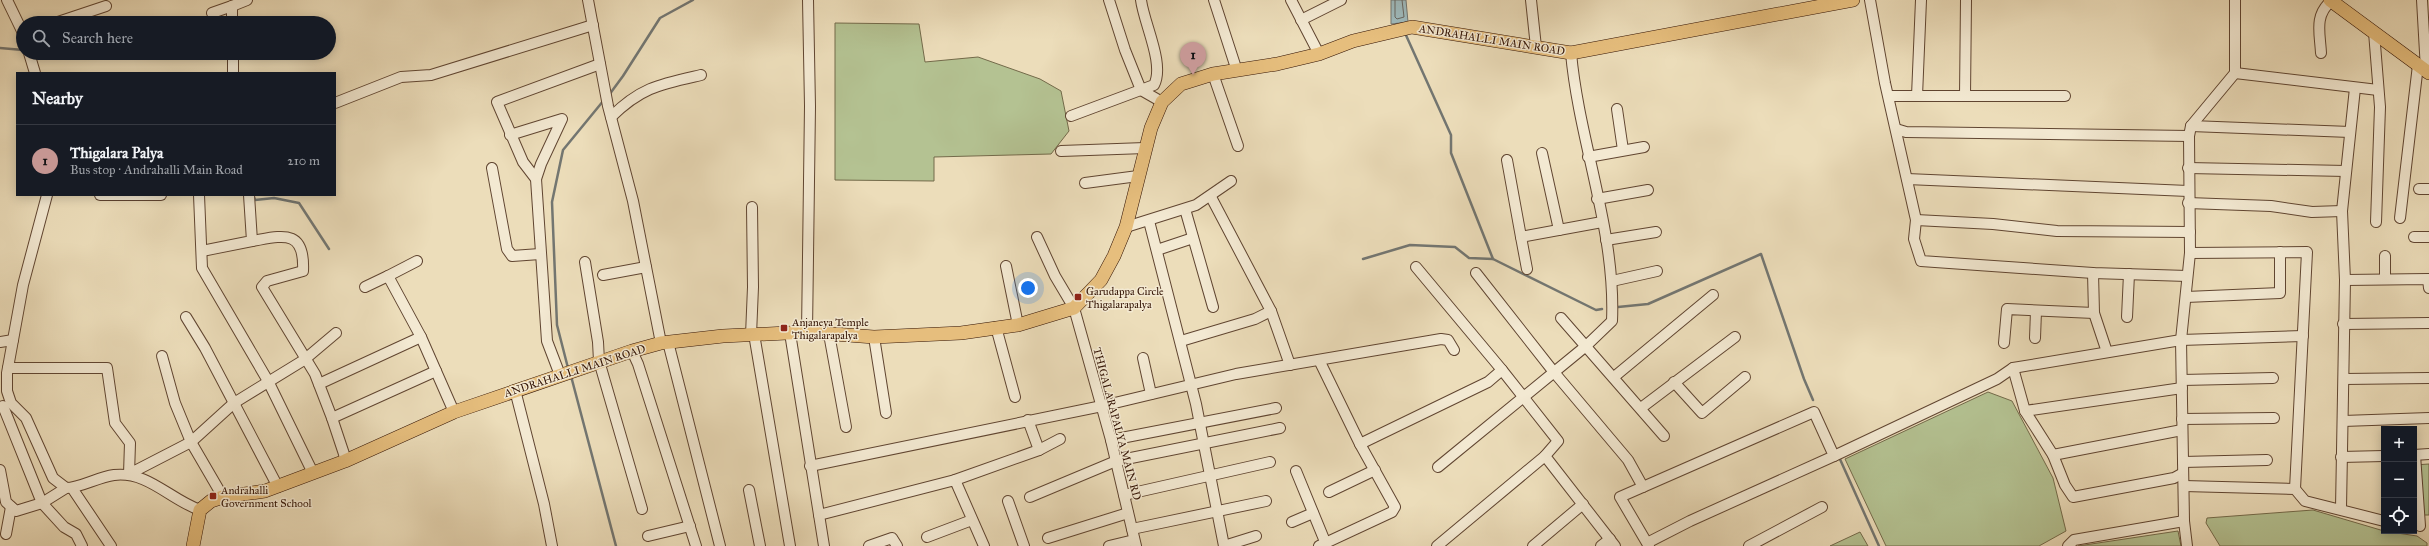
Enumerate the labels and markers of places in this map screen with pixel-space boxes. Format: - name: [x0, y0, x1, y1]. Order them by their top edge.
- pin: 1: [1180, 42, 1206, 75]
- place label: Garudappa Circle Thigalarapalya: [1086, 285, 1164, 311]
- marker: Garudappa Circle Thigalarapalya: [1073, 292, 1083, 302]
- place label: Anjaneya Temple Thigalarapalya: [791, 316, 869, 342]
- marker: Anjaneya Temple Thigalarapalya: [779, 323, 789, 333]
- place label: Andrahalli Government School: [220, 484, 312, 510]
- marker: Andrahalli Government School: [208, 491, 218, 501]

